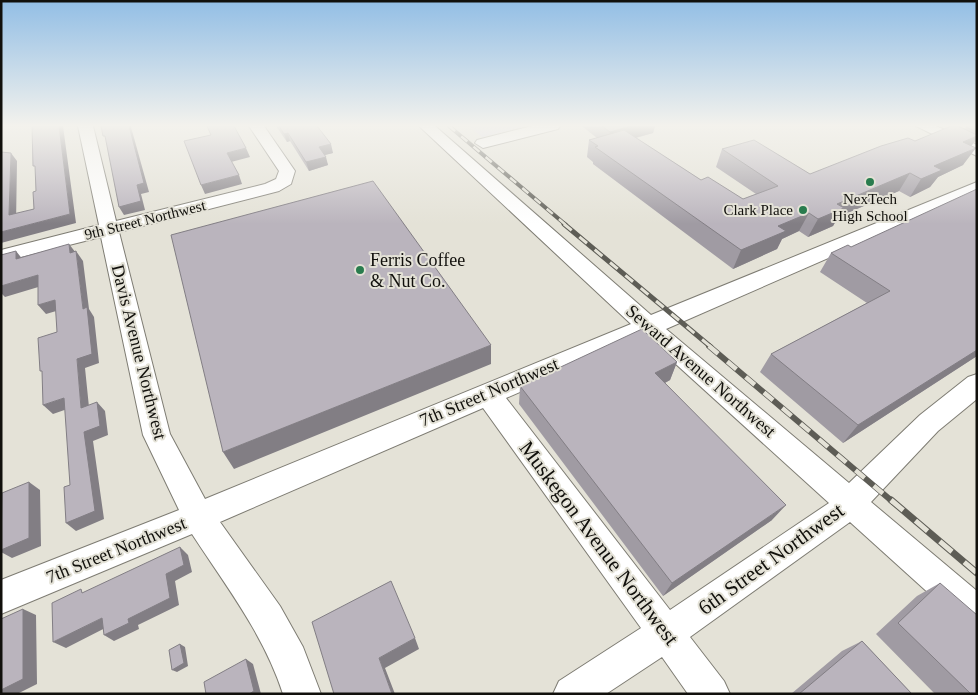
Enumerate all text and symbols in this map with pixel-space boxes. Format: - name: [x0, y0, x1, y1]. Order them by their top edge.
- marker: NexTech High School: [864, 176, 876, 188]
- place label: NexTech High School: [832, 191, 908, 224]
- street label: 9th Street Northwest: [83, 197, 208, 243]
- place label: Clark Place: [723, 202, 793, 218]
- marker: Clark Place: [797, 204, 809, 216]
- place label: Ferris Coffee & Nut Co.: [370, 250, 465, 291]
- street label: Davis Avenue Northwest: [108, 262, 170, 442]
- marker: Ferris Coffee & Nut Co.: [354, 264, 366, 276]
- street label: Seward Avenue Northwest: [622, 301, 780, 441]
- street label: 7th Street Northwest: [417, 354, 561, 430]
- street label: Muskegon Avenue Northwest: [514, 436, 684, 650]
- street label: 6th Street Northwest: [694, 498, 848, 620]
- street label: 7th Street Northwest: [43, 513, 189, 587]

